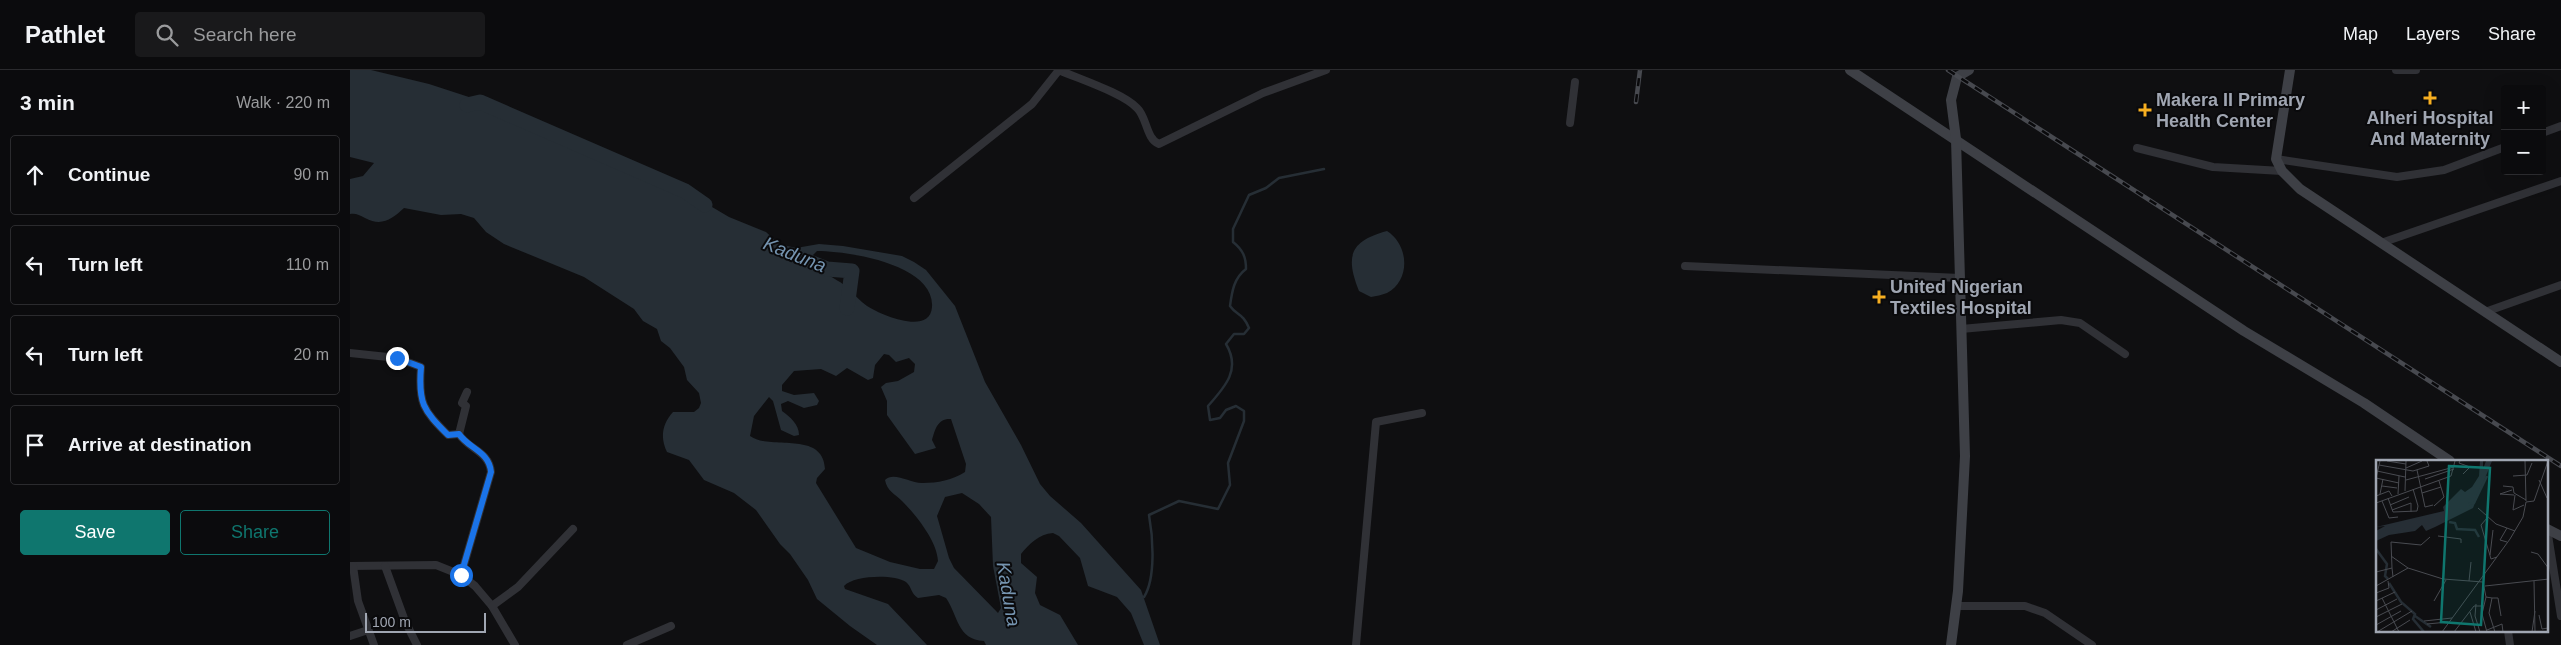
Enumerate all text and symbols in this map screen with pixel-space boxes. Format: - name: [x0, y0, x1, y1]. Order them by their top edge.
- search box: [135, 12, 485, 57]
- text: Pathlet: [25, 21, 105, 48]
- icon: search: [153, 21, 181, 49]
- text: Search here: [193, 24, 297, 45]
- text: Map: [2343, 24, 2378, 44]
- text: Layers: [2406, 24, 2460, 44]
- text: Share: [2488, 24, 2536, 44]
- map controls: [2501, 85, 2546, 175]
- button: +: [2501, 85, 2546, 130]
- place label: Makera II Primary Health Center: [2156, 90, 2305, 131]
- text: 3 min: [20, 91, 75, 114]
- marker: Alheri Hospital And Maternity: [2423, 91, 2437, 105]
- text: Walk · 220 m: [236, 94, 330, 111]
- marker: Makera II Primary Health Center: [2138, 103, 2152, 117]
- place label: Alheri Hospital And Maternity: [2366, 108, 2494, 149]
- button: −: [2501, 130, 2546, 175]
- icon: ahead: [21, 161, 49, 189]
- text: Continue: [68, 164, 150, 185]
- text: 90 m: [293, 166, 329, 183]
- water label: Kaduna: [761, 232, 829, 276]
- icon: left: [21, 251, 49, 279]
- text: Turn left: [68, 254, 143, 275]
- text: 110 m: [286, 256, 329, 273]
- place label: United Nigerian Textiles Hospital: [1890, 277, 2032, 318]
- marker: United Nigerian Textiles Hospital: [1872, 290, 1886, 304]
- icon: left: [21, 341, 49, 369]
- text: Turn left: [68, 344, 143, 365]
- text: 20 m: [293, 346, 329, 363]
- route end: [386, 347, 409, 370]
- icon: arrive: [21, 431, 49, 459]
- text: Arrive at destination: [68, 434, 252, 455]
- inset map: [2376, 460, 2548, 632]
- button: Save: [20, 510, 170, 555]
- button: Share: [180, 510, 330, 555]
- water label: Kaduna: [992, 560, 1025, 628]
- route start: [450, 564, 473, 587]
- scale bar: [365, 610, 486, 633]
- text: 100 m: [372, 614, 411, 630]

